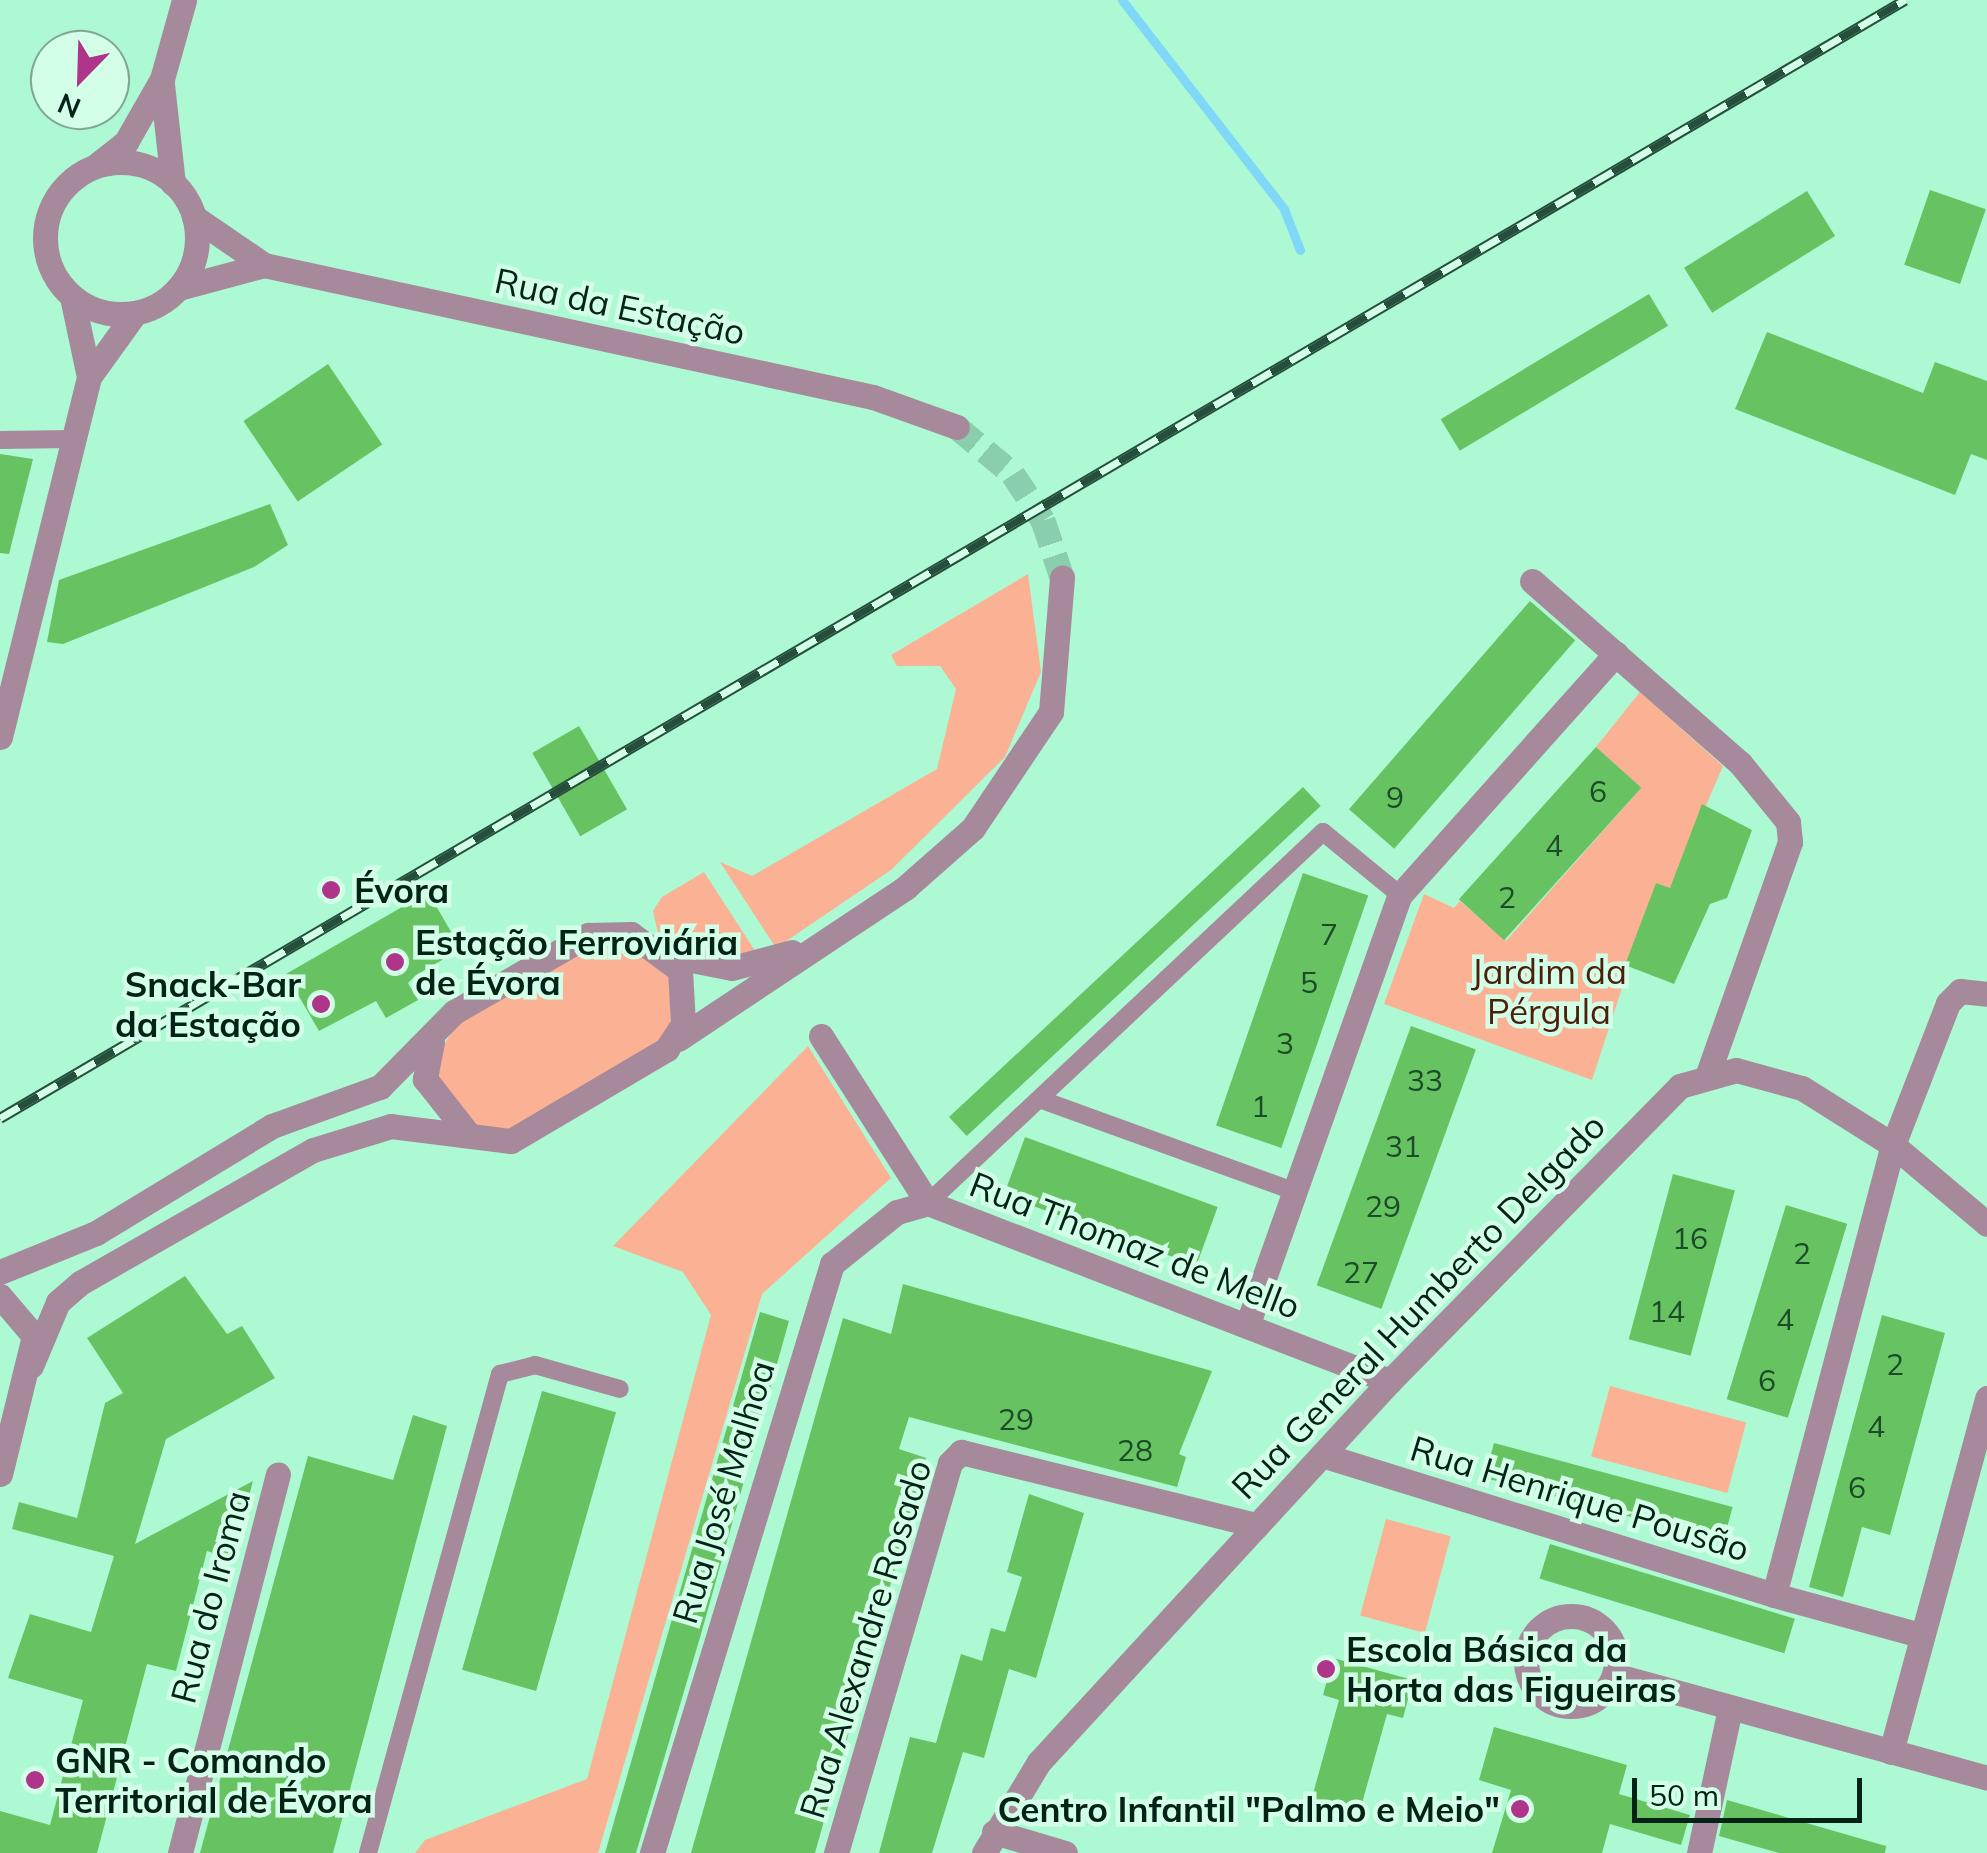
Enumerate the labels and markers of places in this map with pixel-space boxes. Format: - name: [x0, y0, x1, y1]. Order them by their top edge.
- place label: Évora: [354, 869, 449, 911]
- marker: Évora: [318, 877, 344, 903]
- place label: Estação Ferroviária de Évora: [415, 921, 738, 1003]
- marker: Estação Ferroviária de Évora: [384, 951, 406, 973]
- place label: Snack-Bar da Estação: [115, 963, 301, 1045]
- marker: Snack-Bar da Estação: [310, 993, 332, 1015]
- place label: Escola Básica da Horta das Figueiras: [1346, 1628, 1677, 1710]
- marker: Escola Básica da Horta das Figueiras: [1315, 1658, 1337, 1680]
- place label: GNR - Comando Territorial de Évora: [55, 1739, 373, 1821]
- marker: GNR - Comando Territorial de Évora: [24, 1769, 46, 1791]
- place label: Centro Infantil "Palmo e Meio": [998, 1788, 1500, 1830]
- marker: Centro Infantil "Palmo e Meio": [1509, 1798, 1531, 1820]

